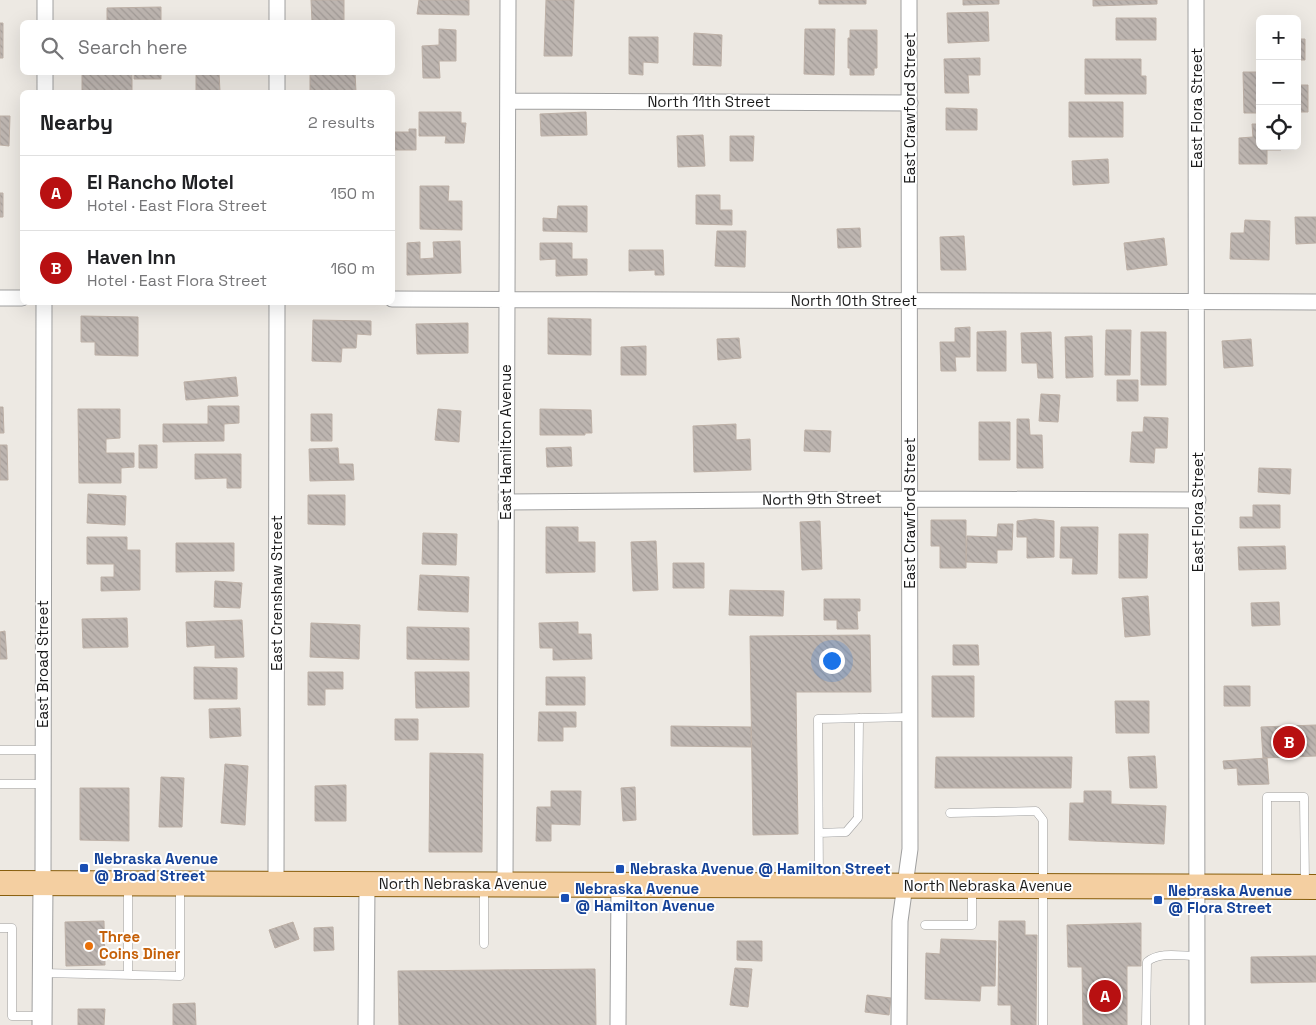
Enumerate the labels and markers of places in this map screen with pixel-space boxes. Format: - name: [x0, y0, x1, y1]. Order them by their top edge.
- pin: B: [1273, 723, 1305, 761]
- place label: Nebraska Avenue @ Broad Street: [94, 849, 219, 885]
- place label: Nebraska Avenue @ Hamilton Street: [630, 859, 891, 878]
- marker: Nebraska Avenue @ Broad Street: [78, 862, 90, 874]
- marker: Nebraska Avenue @ Hamilton Street: [614, 863, 626, 875]
- place label: Nebraska Avenue @ Hamilton Avenue: [575, 879, 715, 915]
- place label: Nebraska Avenue @ Flora Street: [1168, 881, 1293, 917]
- marker: Nebraska Avenue @ Hamilton Avenue: [559, 892, 571, 904]
- marker: Nebraska Avenue @ Flora Street: [1152, 894, 1164, 906]
- place label: Three Coins Diner: [99, 927, 181, 963]
- marker: Three Coins Diner: [83, 940, 95, 952]
- pin: A: [1089, 977, 1121, 1015]

